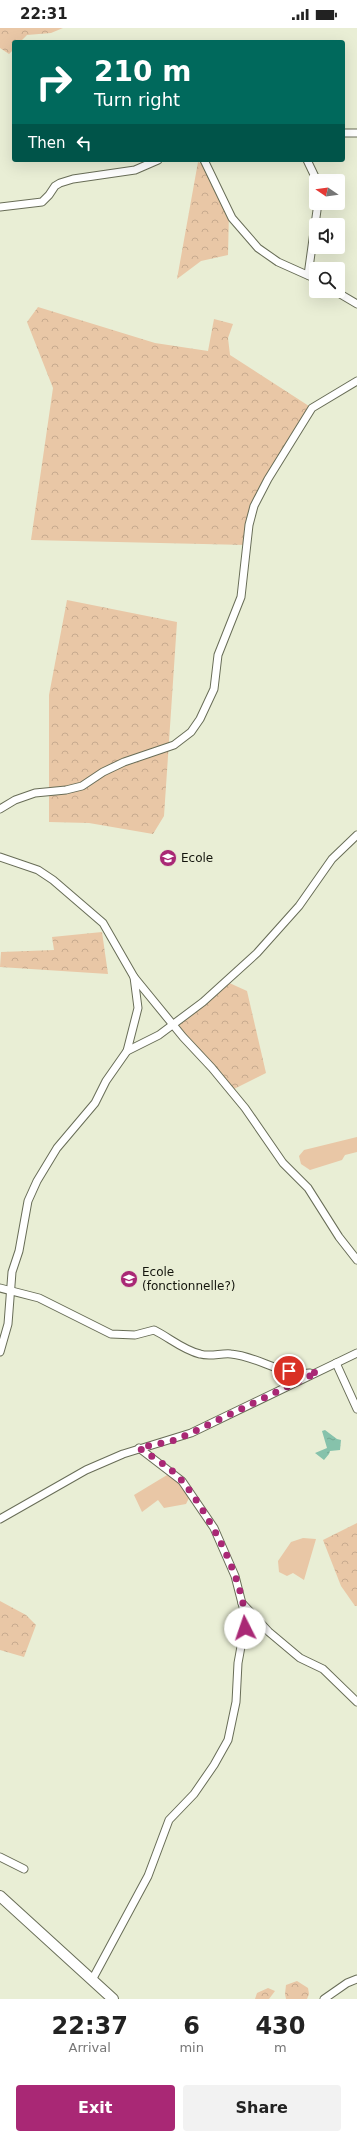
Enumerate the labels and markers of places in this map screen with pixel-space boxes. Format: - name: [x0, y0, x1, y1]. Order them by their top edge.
- school or university icon: Ecole: [158, 848, 178, 868]
- place label: Ecole: [181, 851, 213, 865]
- place label: Ecole (fonctionnelle?): [142, 1265, 236, 1293]
- school or university icon: Ecole (fonctionnelle?): [119, 1269, 139, 1289]
- pin: [272, 1354, 306, 1388]

